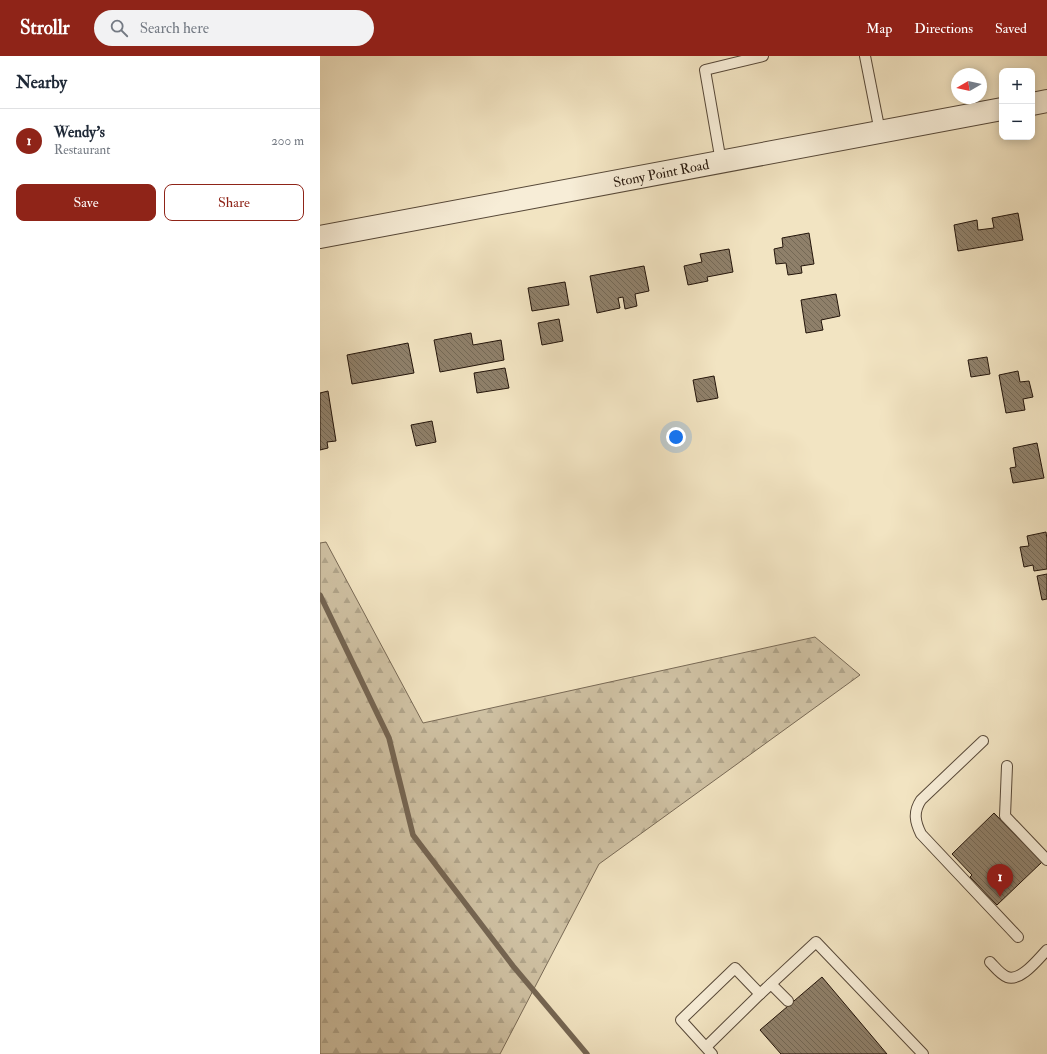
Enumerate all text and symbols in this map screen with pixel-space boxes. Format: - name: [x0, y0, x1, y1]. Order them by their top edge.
- search box: [94, 10, 374, 46]
- text: Strollr: [20, 16, 70, 40]
- icon: search: [108, 17, 130, 39]
- text: Search here: [140, 19, 209, 38]
- text: Map: [866, 20, 892, 37]
- text: Directions: [914, 20, 973, 37]
- text: Saved: [995, 20, 1027, 37]
- north arrow: [951, 68, 987, 104]
- map controls: [999, 68, 1035, 140]
- button: +: [999, 68, 1035, 104]
- text: Nearby: [16, 72, 67, 93]
- button: −: [999, 104, 1035, 140]
- text: Wendy's: [54, 123, 105, 142]
- text: 1: [27, 133, 31, 149]
- text: 200 m: [271, 133, 304, 149]
- text: Restaurant: [54, 142, 110, 158]
- street label: Stony Point Road: [612, 156, 711, 192]
- button: Save: [16, 184, 156, 221]
- button: Share: [164, 184, 304, 221]
- your location: [666, 427, 686, 447]
- pin: 1: [987, 864, 1013, 897]

